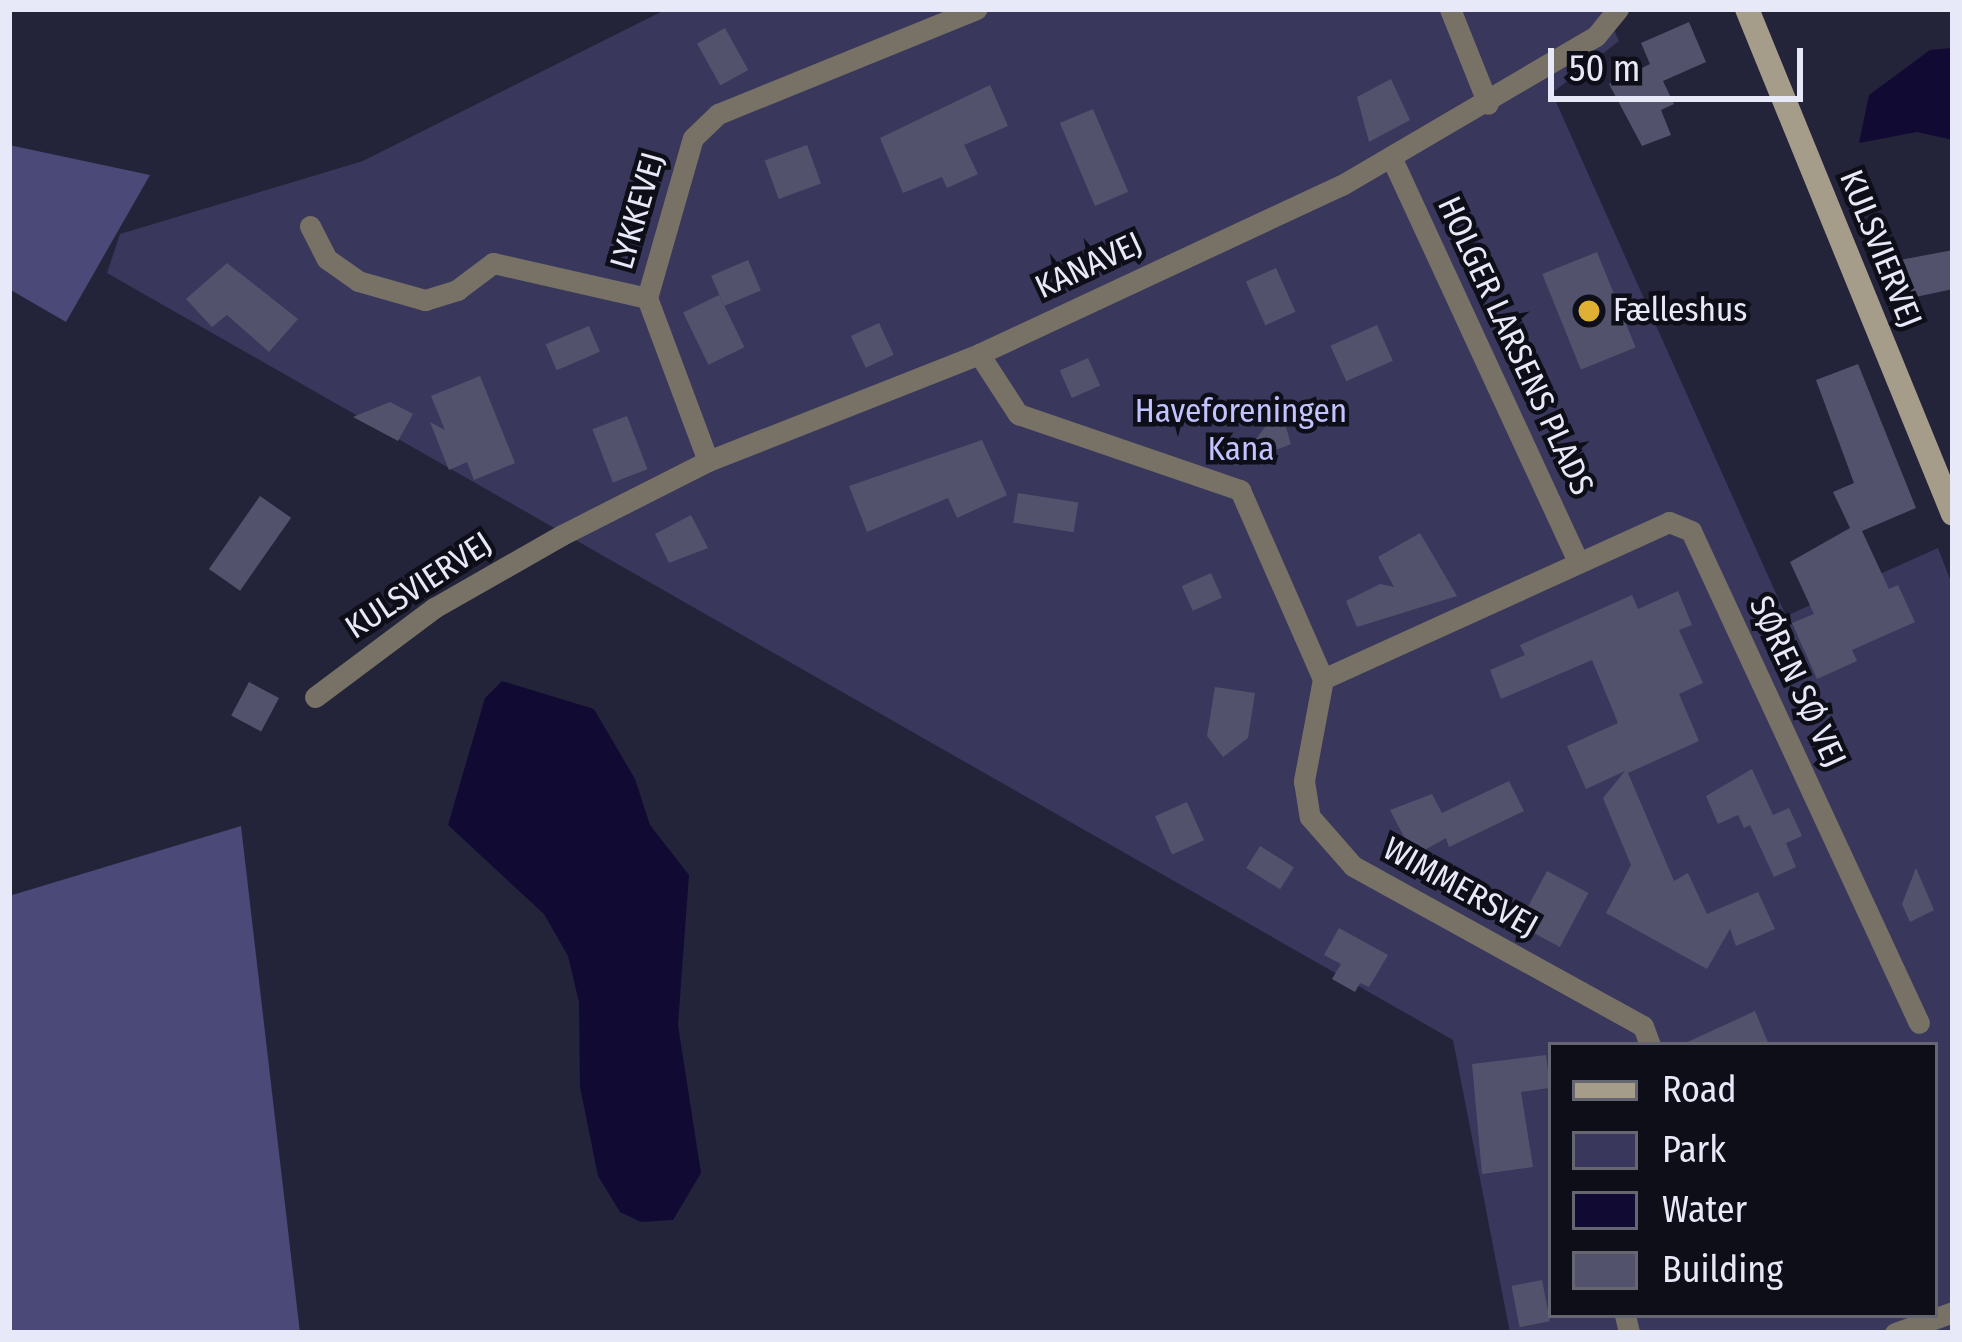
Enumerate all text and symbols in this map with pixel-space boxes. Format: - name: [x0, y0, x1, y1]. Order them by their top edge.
- scale bar: [1554, 24, 1809, 98]
- text: 50 m: [1569, 47, 1640, 91]
- street label: LYKKEVEJ: [602, 148, 674, 274]
- street label: KULSVIERVEJ: [1831, 165, 1929, 333]
- street label: HOLGER LARSENS PLADS: [1428, 191, 1602, 501]
- street label: KANAVEJ: [1030, 224, 1148, 308]
- place label: Fælleshus: [1613, 291, 1747, 331]
- marker: Fælleshus: [1576, 298, 1602, 324]
- park label: Haveforeningen Kana: [1135, 392, 1347, 470]
- street label: KULSVIERVEJ: [339, 524, 499, 648]
- street label: SØREN SØ VEJ: [1740, 590, 1854, 774]
- street label: WIMMERSVEJ: [1376, 829, 1544, 947]
- legend: [1548, 1042, 1938, 1318]
- text: Road: [1662, 1068, 1737, 1112]
- text: Park: [1662, 1128, 1726, 1172]
- text: Water: [1662, 1188, 1747, 1232]
- text: Building: [1662, 1248, 1783, 1292]

